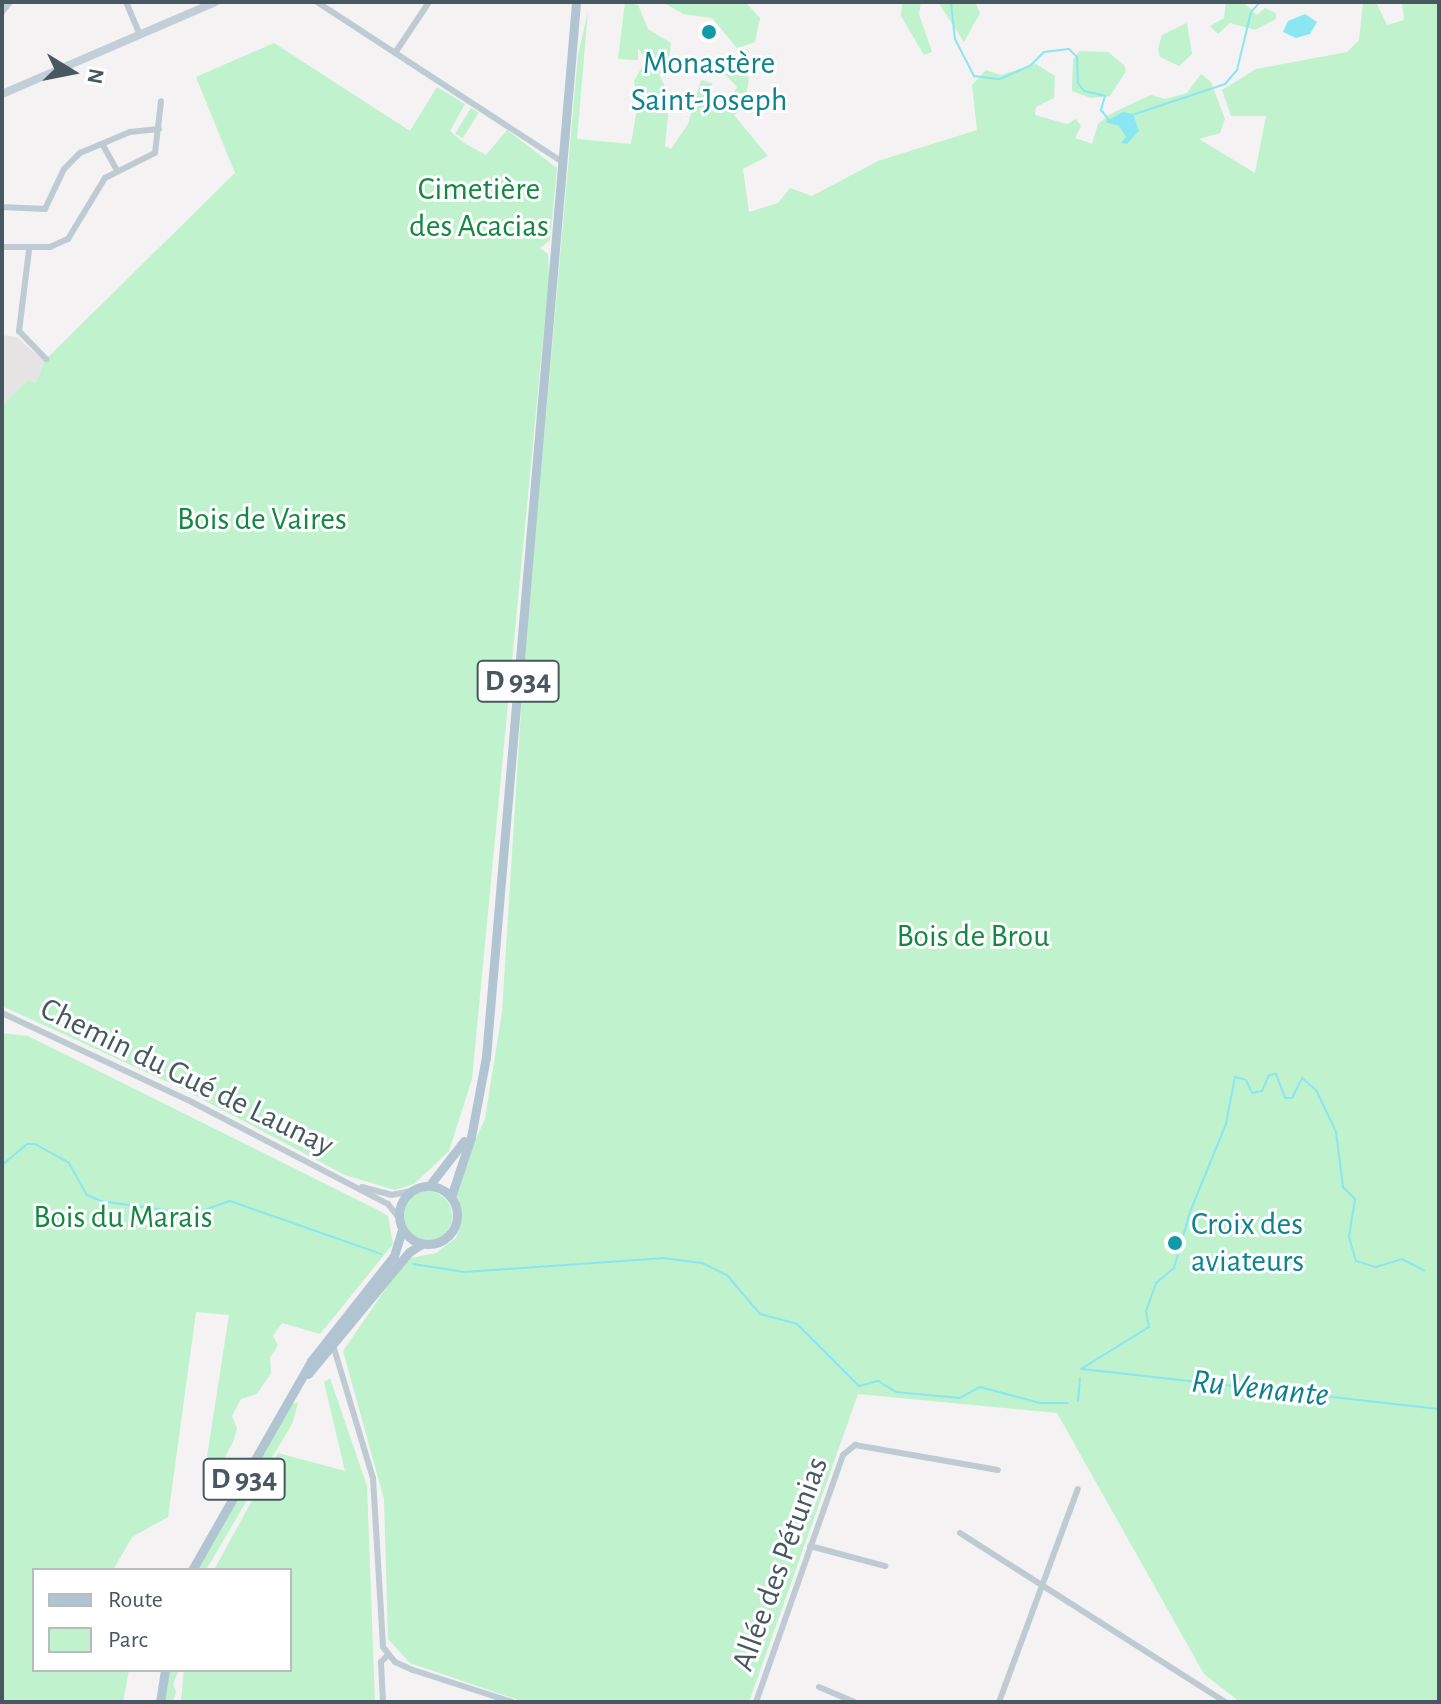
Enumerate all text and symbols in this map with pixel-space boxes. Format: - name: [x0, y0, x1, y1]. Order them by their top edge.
- marker: Monastère Saint-Joseph: [700, 23, 718, 41]
- north arrow: [32, 32, 112, 112]
- place label: Monastère Saint-Joseph: [631, 45, 787, 120]
- text: N: [83, 67, 108, 86]
- park label: Cimetière des Acacias: [409, 171, 549, 246]
- park label: Bois de Vaires: [177, 500, 347, 538]
- road number: D 934: [476, 655, 560, 707]
- park label: Bois de Brou: [896, 917, 1050, 955]
- street label: Chemin du Gué de Launay: [34, 989, 340, 1165]
- park label: Bois du Marais: [33, 1198, 213, 1236]
- place label: Croix des aviateurs: [1191, 1206, 1304, 1281]
- marker: Croix des aviateurs: [1166, 1234, 1184, 1252]
- water label: Ru Venante: [1189, 1362, 1331, 1416]
- street label: Allée des Pétunias: [724, 1452, 836, 1676]
- road number: D 934: [202, 1453, 286, 1505]
- legend: [32, 1568, 292, 1672]
- text: Route: [108, 1588, 163, 1612]
- text: Parc: [108, 1628, 148, 1652]

